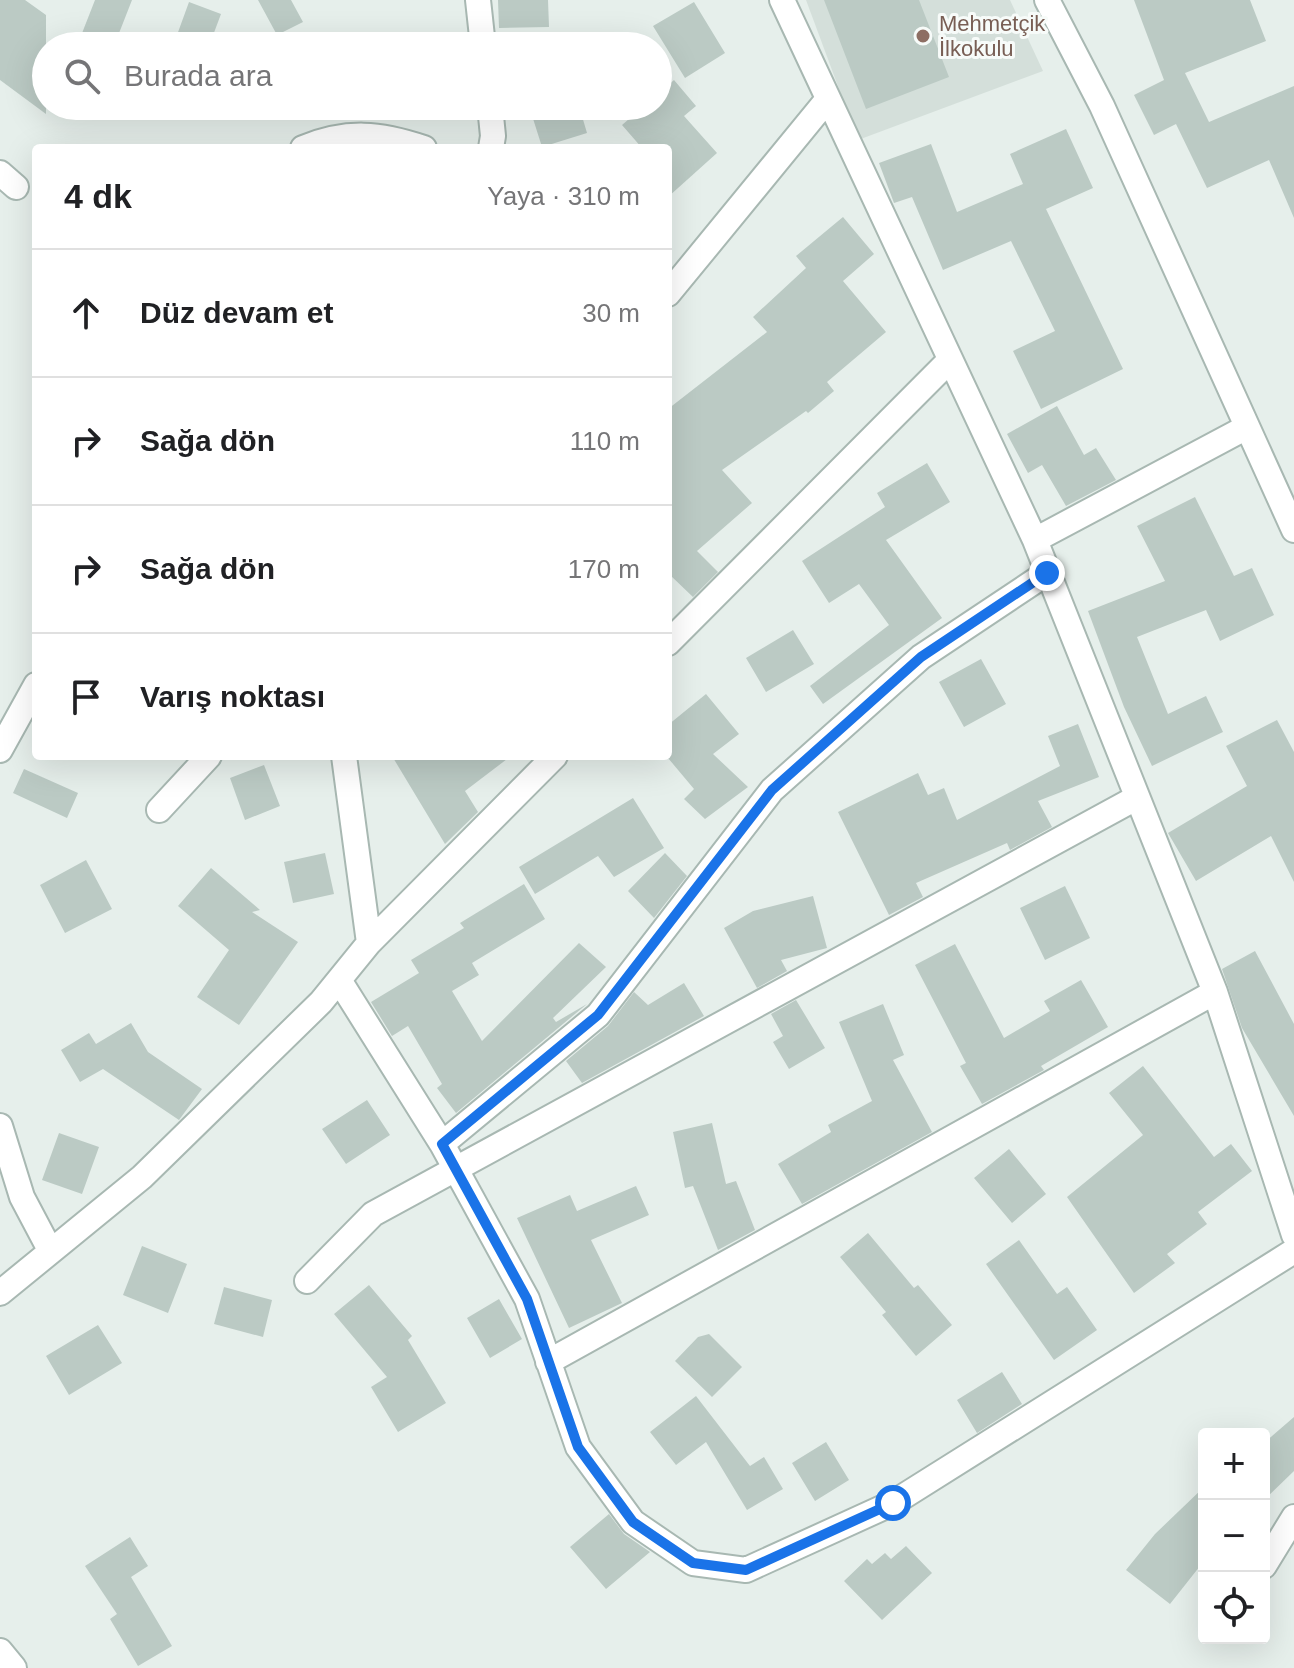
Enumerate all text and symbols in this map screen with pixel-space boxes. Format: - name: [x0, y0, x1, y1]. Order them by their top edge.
- place label: Mehmetçik İlkokulu: [939, 11, 1046, 61]
- marker: Mehmetçik İlkokulu: [914, 27, 932, 45]
- search box: [32, 32, 672, 120]
- icon: search: [60, 54, 104, 98]
- text: Burada ara: [124, 59, 272, 92]
- text: 4 dk: [64, 177, 132, 215]
- text: Yaya · 310 m: [487, 181, 640, 211]
- icon: ahead: [64, 291, 108, 335]
- text: Düz devam et: [140, 296, 333, 329]
- text: 30 m: [582, 298, 640, 328]
- icon: right: [64, 419, 108, 463]
- text: Sağa dön: [140, 424, 275, 457]
- text: 110 m: [570, 426, 640, 456]
- icon: right: [64, 547, 108, 591]
- text: Sağa dön: [140, 552, 275, 585]
- text: 170 m: [568, 554, 640, 584]
- route end: [1029, 555, 1065, 591]
- icon: arrive: [64, 675, 108, 719]
- text: Varış noktası: [140, 680, 325, 713]
- map controls: [1198, 1428, 1270, 1644]
- button: +: [1198, 1428, 1270, 1500]
- route start: [875, 1485, 911, 1521]
- button: −: [1198, 1500, 1270, 1572]
- button: locate: [1198, 1572, 1270, 1644]

